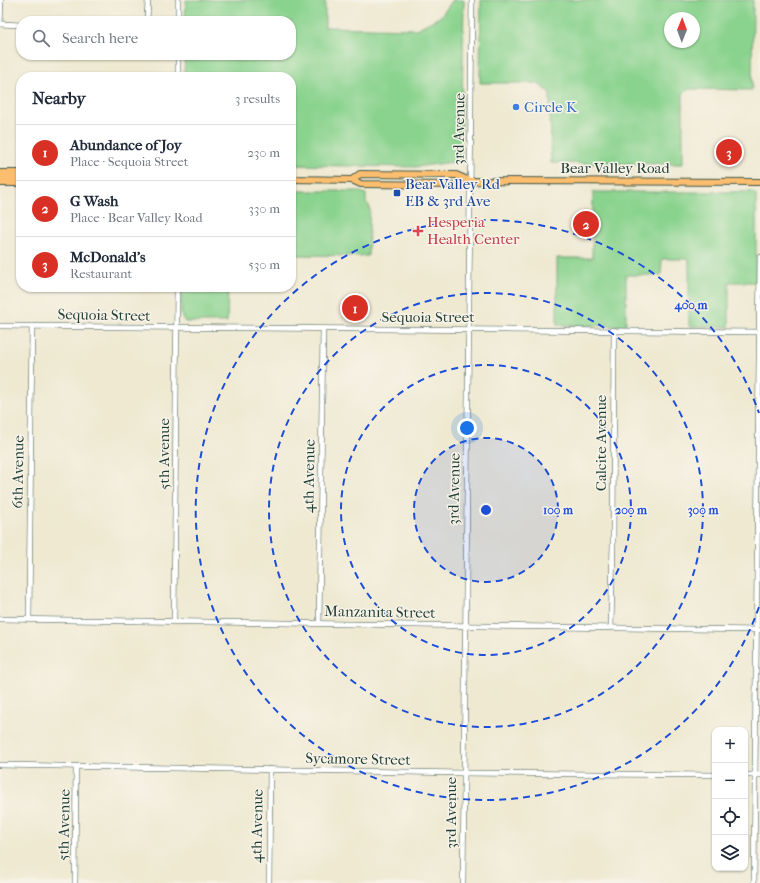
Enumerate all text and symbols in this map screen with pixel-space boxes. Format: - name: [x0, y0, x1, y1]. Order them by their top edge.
- north arrow: [664, 12, 700, 48]
- search box: [16, 16, 296, 60]
- icon: search: [30, 27, 52, 49]
- text: Search here: [62, 29, 138, 47]
- text: Nearby: [32, 88, 86, 108]
- text: 3 results: [235, 91, 280, 106]
- street label: 3rd Avenue: [449, 92, 469, 165]
- place label: Circle K: [524, 98, 578, 116]
- marker: Circle K: [511, 102, 521, 112]
- text: Abundance of Joy: [70, 136, 182, 154]
- pin: 3: [716, 137, 742, 167]
- text: 1: [43, 145, 47, 160]
- text: 230 m: [247, 145, 280, 160]
- text: Place · Sequoia Street: [70, 154, 188, 169]
- street label: Bear Valley Road: [560, 159, 671, 177]
- place label: Bear Valley Rd EB & 3rd Ave: [405, 175, 501, 210]
- marker: Bear Valley Rd EB & 3rd Ave: [392, 188, 402, 198]
- text: G Wash: [70, 192, 118, 210]
- text: 2: [42, 201, 48, 216]
- text: 330 m: [249, 201, 280, 216]
- pin: 2: [573, 209, 599, 239]
- text: Place · Bear Valley Road: [70, 210, 203, 225]
- place label: Hesperia Health Center: [427, 213, 520, 248]
- marker: Hesperia Health Center: [412, 225, 424, 237]
- text: McDonald's: [70, 248, 146, 266]
- text: 3: [42, 257, 48, 272]
- text: 530 m: [248, 257, 280, 272]
- text: Restaurant: [70, 266, 132, 281]
- pin: 1: [342, 293, 368, 323]
- text: 400 m: [674, 298, 708, 313]
- street label: Sequoia Street: [57, 305, 151, 325]
- street label: Sequoia Street: [381, 308, 475, 326]
- street label: Calcite Avenue: [592, 394, 610, 491]
- street label: 5th Avenue: [155, 417, 173, 490]
- your location: [457, 418, 477, 438]
- street label: 6th Avenue: [8, 435, 28, 509]
- street label: 4th Avenue: [299, 438, 319, 513]
- street label: 3rd Avenue: [444, 452, 464, 525]
- centre of rings: [479, 503, 493, 517]
- text: 100 m: [543, 503, 574, 517]
- text: 200 m: [615, 503, 648, 517]
- text: 300 m: [688, 503, 719, 518]
- street label: Manzanita Street: [324, 602, 436, 622]
- map controls: [712, 727, 748, 871]
- button: +: [712, 727, 748, 763]
- street label: Sycamore Street: [305, 749, 411, 769]
- button: −: [712, 763, 748, 799]
- street label: 3rd Avenue: [442, 776, 460, 849]
- street label: 5th Avenue: [54, 788, 74, 861]
- street label: 4th Avenue: [247, 788, 267, 863]
- button: locate: [712, 799, 748, 835]
- button: layers: [712, 835, 748, 871]

